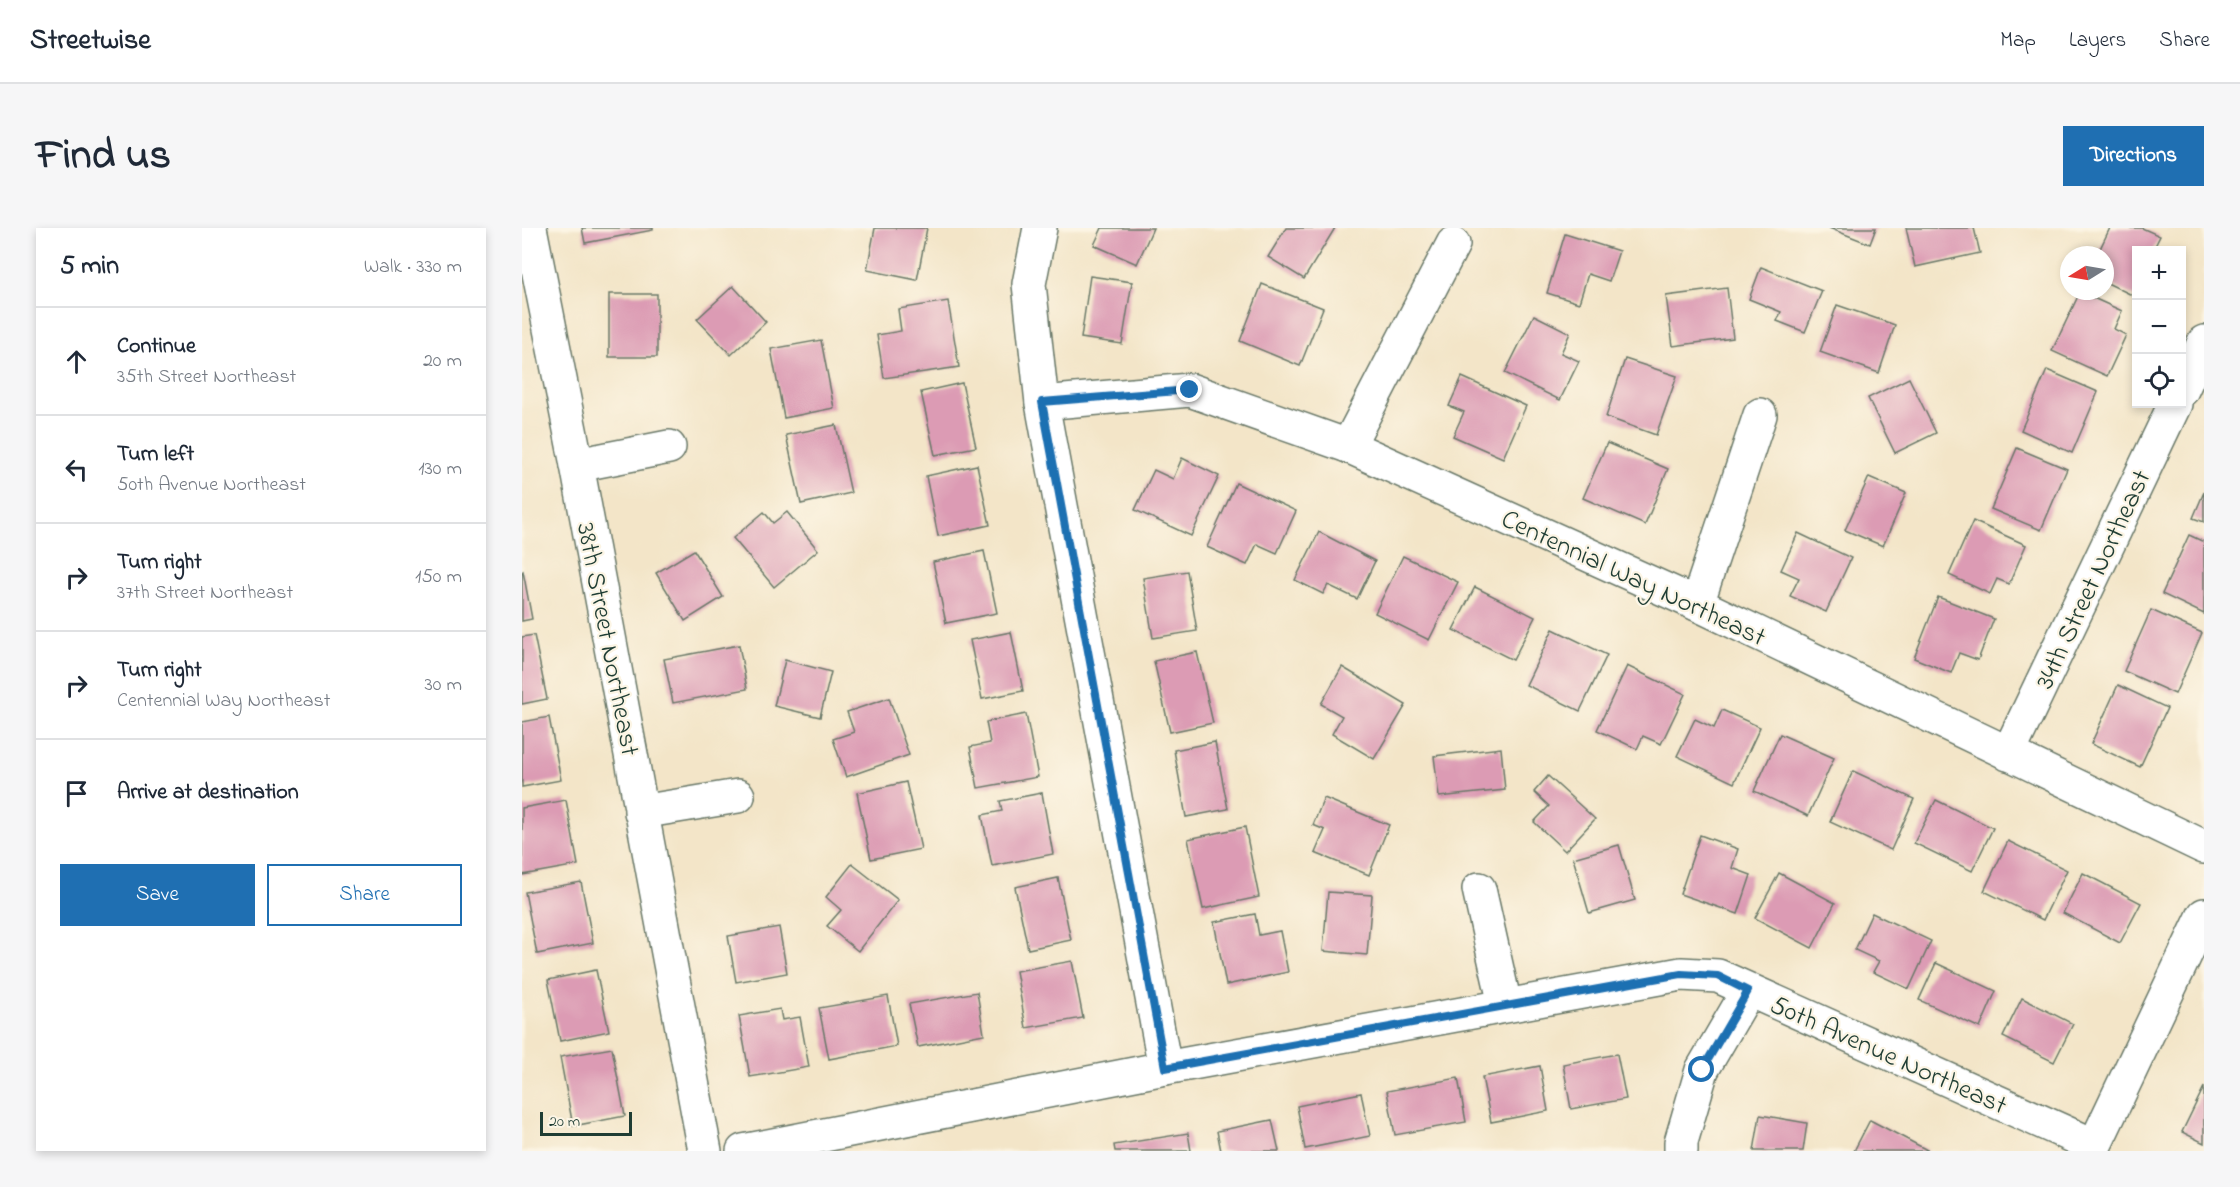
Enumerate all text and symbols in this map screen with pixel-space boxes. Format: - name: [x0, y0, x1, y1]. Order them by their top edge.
- text: Streetwise: [30, 21, 151, 62]
- text: Map: [2000, 26, 2036, 56]
- text: Layers: [2069, 26, 2126, 56]
- text: Share: [2159, 26, 2210, 56]
- text: Find us: [36, 126, 171, 187]
- button: Directions: [2063, 126, 2204, 186]
- north arrow: [2060, 246, 2114, 300]
- map controls: [2132, 246, 2186, 408]
- button: +: [2132, 246, 2186, 300]
- text: 5 min: [60, 248, 119, 286]
- text: Walk · 330 m: [364, 253, 462, 282]
- button: −: [2132, 300, 2186, 354]
- text: Continue: [117, 331, 196, 363]
- icon: ahead: [60, 345, 93, 378]
- text: 20 m: [423, 347, 462, 376]
- button: locate: [2132, 354, 2186, 408]
- text: 35th Street Northeast: [117, 363, 296, 392]
- route end: [1176, 376, 1202, 402]
- text: Turn left: [117, 439, 194, 471]
- icon: left: [60, 453, 93, 486]
- text: 130 m: [418, 455, 462, 484]
- street label: 34th Street Northeast: [2026, 464, 2162, 696]
- text: 50th Avenue Northeast: [117, 471, 306, 500]
- street label: Centennial Way Northeast: [1494, 501, 1772, 658]
- street label: 38th Street Northeast: [565, 520, 648, 759]
- text: Turn right: [117, 547, 202, 579]
- icon: right: [60, 561, 93, 594]
- text: 150 m: [415, 563, 462, 592]
- text: 37th Street Northeast: [117, 579, 293, 608]
- text: Turn right: [117, 655, 202, 687]
- icon: right: [60, 669, 93, 702]
- text: 30 m: [425, 671, 462, 700]
- text: Centennial Way Northeast: [117, 687, 330, 716]
- icon: arrive: [60, 777, 93, 810]
- text: Arrive at destination: [117, 777, 299, 809]
- button: Save: [60, 864, 255, 926]
- button: Share: [267, 864, 462, 926]
- street label: 50th Avenue Northeast: [1763, 987, 2013, 1126]
- route start: [1688, 1056, 1714, 1082]
- scale bar: [540, 1109, 632, 1136]
- text: 20 m: [549, 1110, 580, 1134]

